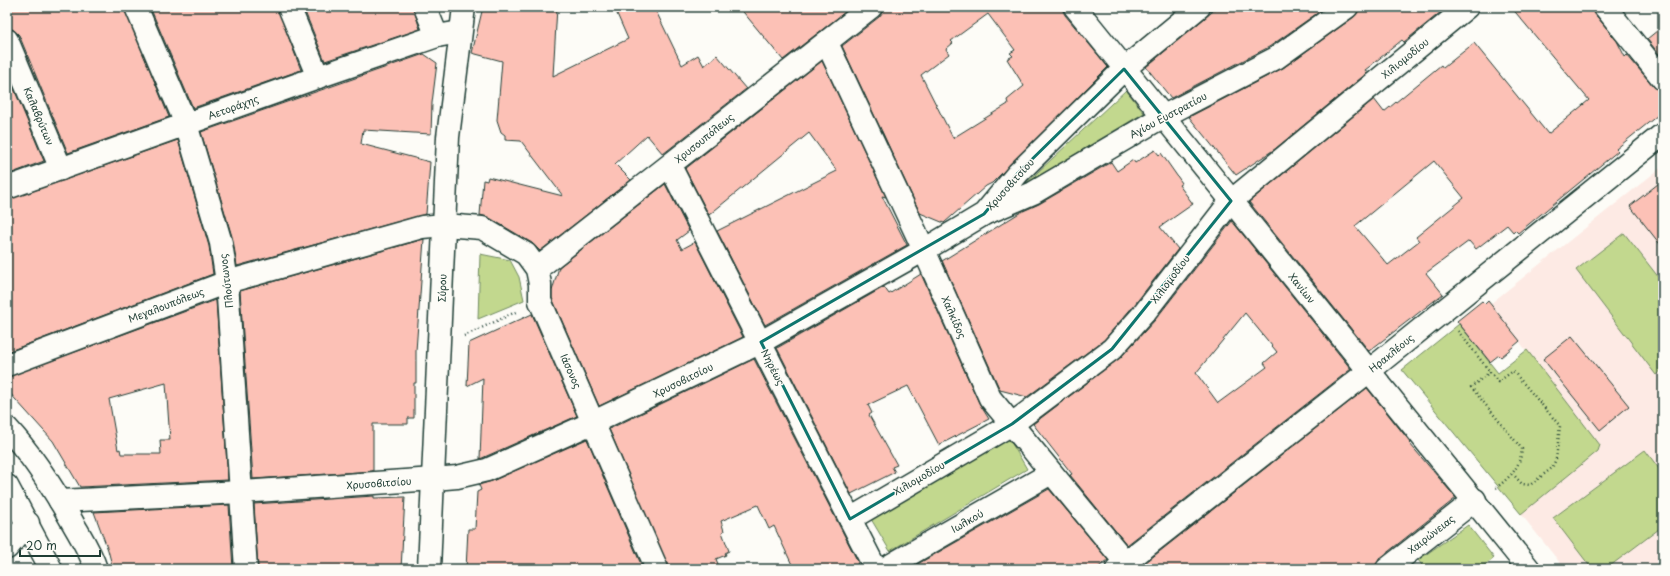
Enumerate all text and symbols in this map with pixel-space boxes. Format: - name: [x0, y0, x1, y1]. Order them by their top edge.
- street label: Χιλιομοδίου: [1378, 34, 1432, 81]
- street label: Καλαβρύτων: [20, 84, 58, 147]
- street label: Αγίου Ευστρατίου: [1126, 88, 1209, 141]
- street label: Αετοράχης: [205, 90, 260, 123]
- street label: Χρυσουπόλεως: [671, 109, 737, 166]
- street label: Χρυσοβιτσίου: [982, 154, 1037, 213]
- street label: Χιλιομοδίου: [1146, 251, 1193, 306]
- street label: Πλούτωνος: [215, 253, 236, 309]
- street label: Χανίων: [1285, 269, 1319, 306]
- street label: Σύρου: [434, 273, 451, 302]
- street label: Μεγαλουπόλεως: [126, 283, 206, 326]
- street label: Χαλκίδος: [938, 293, 971, 341]
- street label: Ηρακλέους: [1365, 330, 1416, 375]
- street label: Νηρέως: [758, 346, 789, 387]
- street label: Ιάσονος: [557, 351, 586, 391]
- street label: Χρυσοβιτσίου: [650, 358, 716, 401]
- street label: Χιλιομοδίου: [890, 457, 948, 498]
- street label: Χρυσοβιτσίου: [346, 473, 412, 492]
- street label: Ιωλκού: [948, 505, 986, 536]
- street label: Χαιρώνειας: [1404, 511, 1457, 557]
- scale bar: [20, 532, 100, 558]
- text: 20 m: [26, 536, 57, 554]

